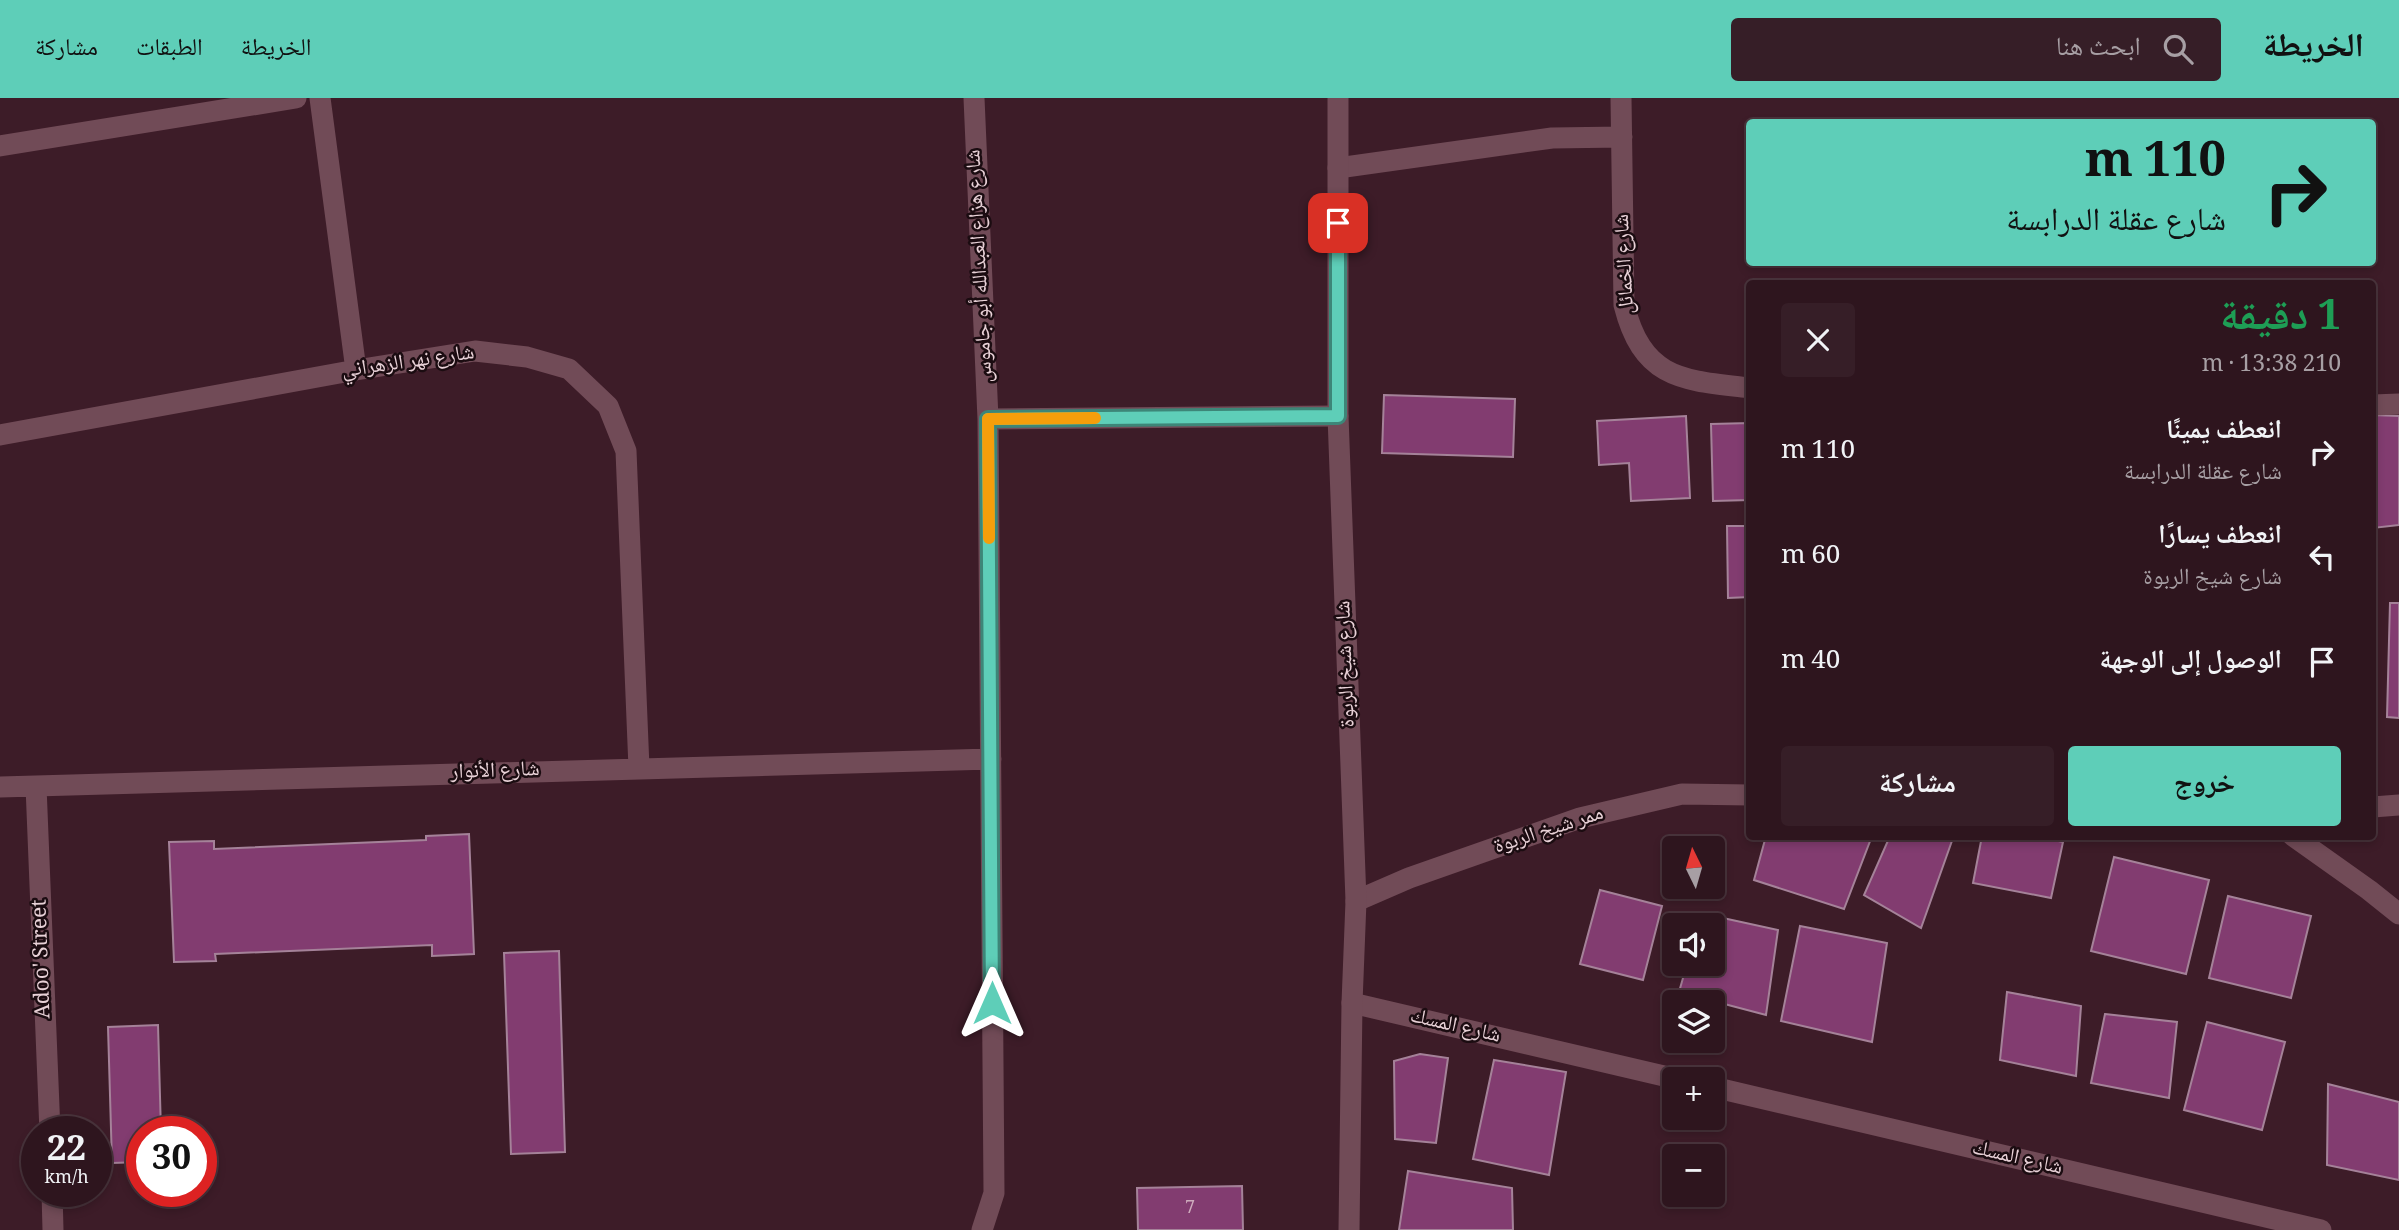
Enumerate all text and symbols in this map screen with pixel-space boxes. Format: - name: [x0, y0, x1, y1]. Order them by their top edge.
- search box: [1731, 18, 2221, 81]
- text: الخريطة: [2263, 21, 2364, 77]
- text: ابحث هنا: [2056, 27, 2141, 71]
- text: مشاركة: [35, 29, 98, 70]
- text: الطبقات: [136, 29, 203, 70]
- text: الخريطة: [241, 29, 311, 70]
- icon: search: [2159, 30, 2197, 68]
- text: 110 m: [2085, 124, 2226, 207]
- icon: right: [2250, 147, 2341, 238]
- street label: شارع هزاع العبدالله أبو جاموس: [957, 148, 1005, 384]
- pin: [1308, 193, 1368, 253]
- text: شارع عقلة الدرابسة: [2006, 196, 2226, 250]
- icon: arrive: [1319, 204, 1357, 242]
- street label: شارع الخمائل: [1606, 213, 1646, 315]
- text: 1 دقيقة: [2220, 284, 2341, 356]
- button: close: [1781, 303, 1855, 377]
- street label: شارع نهر الزهراني: [339, 336, 477, 390]
- text: 210 m · 13:38: [2202, 346, 2341, 386]
- text: انعطف يمينًا: [2166, 410, 2282, 454]
- text: 110 m: [1781, 430, 1855, 474]
- icon: right: [2303, 433, 2341, 471]
- text: شارع عقلة الدرابسة: [2124, 454, 2282, 494]
- text: انعطف يسارًا: [2158, 515, 2282, 559]
- text: 60 m: [1781, 535, 1840, 579]
- icon: left: [2303, 538, 2341, 576]
- text: شارع شيخ الربوة: [2143, 559, 2282, 599]
- street label: شارع شيخ الربوة: [1327, 600, 1367, 728]
- text: 40 m: [1781, 640, 1840, 684]
- text: الوصول إلى الوجهة: [2100, 640, 2282, 684]
- icon: arrive: [2303, 643, 2341, 681]
- button: مشاركة: [1781, 746, 2054, 826]
- button: خروج: [2068, 746, 2341, 826]
- street label: شارع الأنوار: [449, 753, 540, 791]
- street label: ممر شيخ الربوة: [1490, 797, 1608, 865]
- north arrow: [1662, 836, 1726, 900]
- map controls: [1662, 836, 1725, 1207]
- street label: Adoo' Street: [23, 899, 63, 1019]
- button: sound: [1662, 913, 1725, 976]
- position arrow: [955, 966, 1029, 1040]
- button: layers: [1662, 990, 1725, 1053]
- street label: شارع المسك: [1406, 1000, 1504, 1054]
- button: +: [1662, 1067, 1725, 1130]
- speed limit sign: 30: [126, 1116, 217, 1207]
- text: 22: [47, 1123, 86, 1182]
- street label: شارع المسك: [1968, 1132, 2066, 1186]
- button: −: [1662, 1144, 1725, 1207]
- text: km/h: [44, 1164, 89, 1194]
- house number: 7: [1185, 1194, 1195, 1224]

